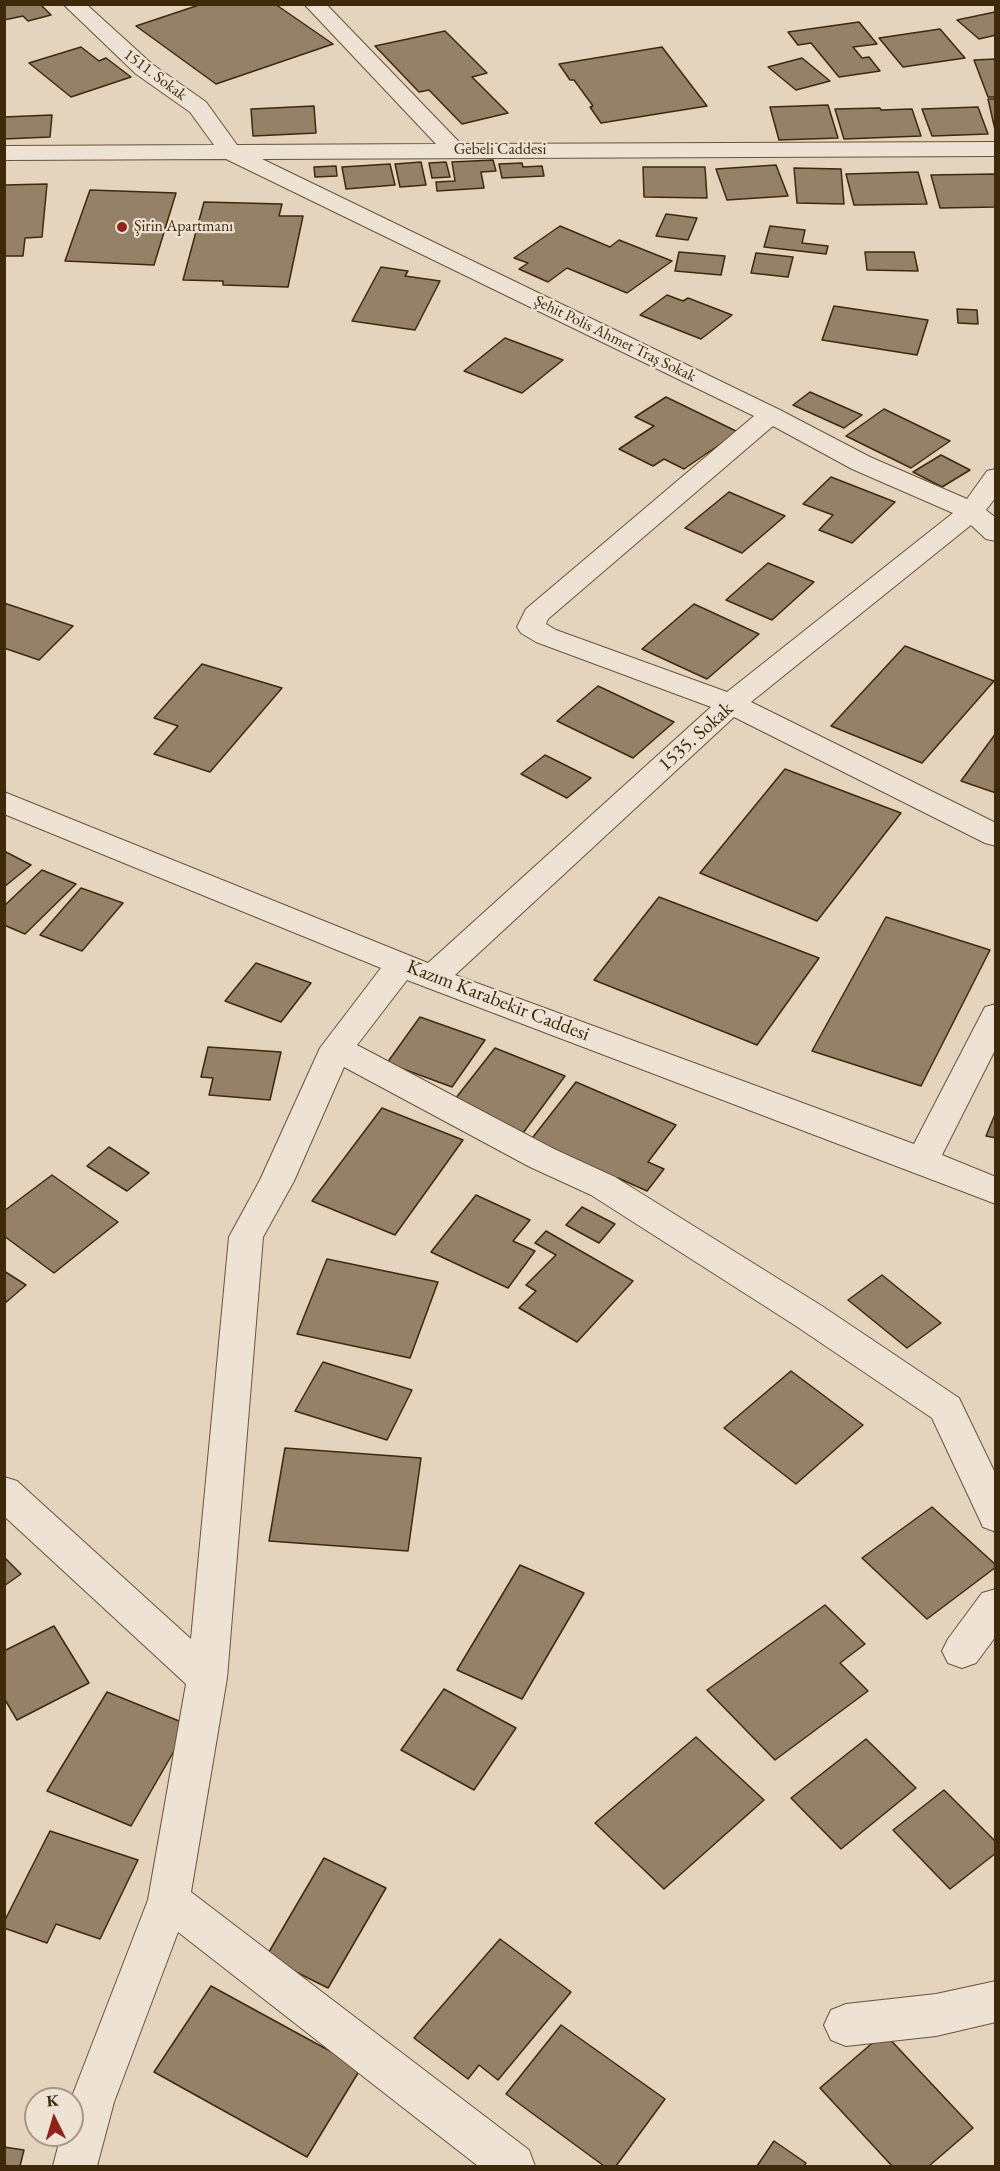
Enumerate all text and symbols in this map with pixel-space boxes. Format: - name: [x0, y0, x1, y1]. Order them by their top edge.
- street label: 1511. Sokak: [120, 45, 190, 105]
- street label: Gebeli Caddesi: [454, 140, 546, 160]
- place label: Şirin Apartmanı: [134, 217, 233, 237]
- marker: Şirin Apartmanı: [115, 220, 129, 234]
- street label: Şehit Polis Ahmet Traş Sokak: [531, 291, 699, 387]
- street label: 1535. Sokak: [654, 697, 738, 777]
- street label: Kazım Karabekir Caddesi: [403, 955, 593, 1047]
- north arrow: [24, 2087, 84, 2147]
- text: K: [46, 2090, 60, 2112]

